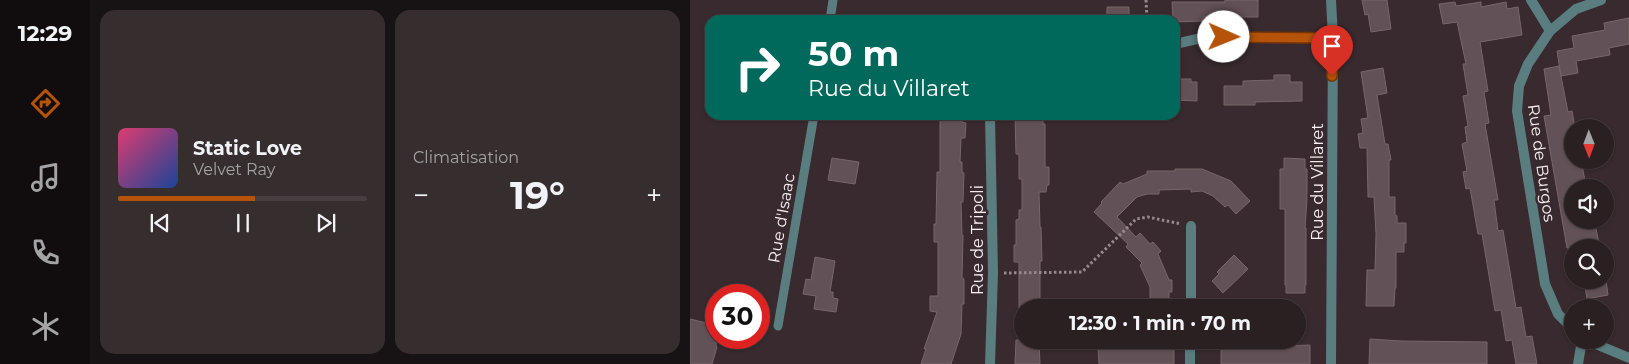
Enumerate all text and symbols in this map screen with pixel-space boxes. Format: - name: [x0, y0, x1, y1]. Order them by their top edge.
- position arrow: [1197, 10, 1249, 62]
- text: 12:29: [18, 20, 72, 47]
- pin: [1311, 25, 1353, 76]
- text: 50 m: [808, 32, 899, 75]
- icon: arrive: [1318, 32, 1346, 60]
- icon: right: [725, 35, 790, 100]
- text: Rue du Villaret: [808, 75, 970, 102]
- icon: directions: [28, 86, 63, 121]
- street label: Rue de Burgos: [1524, 103, 1559, 223]
- north arrow: [1564, 119, 1614, 169]
- map controls: [1564, 119, 1614, 349]
- street label: Rue du Villaret: [1308, 123, 1327, 241]
- text: Static Love: [193, 137, 302, 160]
- text: Climatisation: [413, 148, 519, 167]
- icon: music: [28, 160, 63, 195]
- text: Velvet Ray: [193, 160, 275, 179]
- text: 19°: [510, 172, 565, 219]
- street label: Rue d'Isaac: [764, 172, 799, 264]
- text: −: [413, 178, 429, 212]
- text: +: [646, 178, 662, 212]
- button: sound: [1564, 179, 1614, 229]
- street label: Rue de Tripoli: [968, 185, 987, 295]
- icon: previous: [146, 209, 174, 237]
- icon: pause: [229, 209, 257, 237]
- icon: next: [312, 209, 340, 237]
- icon: phone: [28, 235, 63, 270]
- button: search: [1564, 239, 1614, 289]
- speed limit sign: 30: [705, 284, 770, 349]
- button: +: [1564, 299, 1614, 349]
- icon: climate: [28, 309, 63, 344]
- text: 12:30 · 1 min · 70 m: [1069, 312, 1251, 335]

